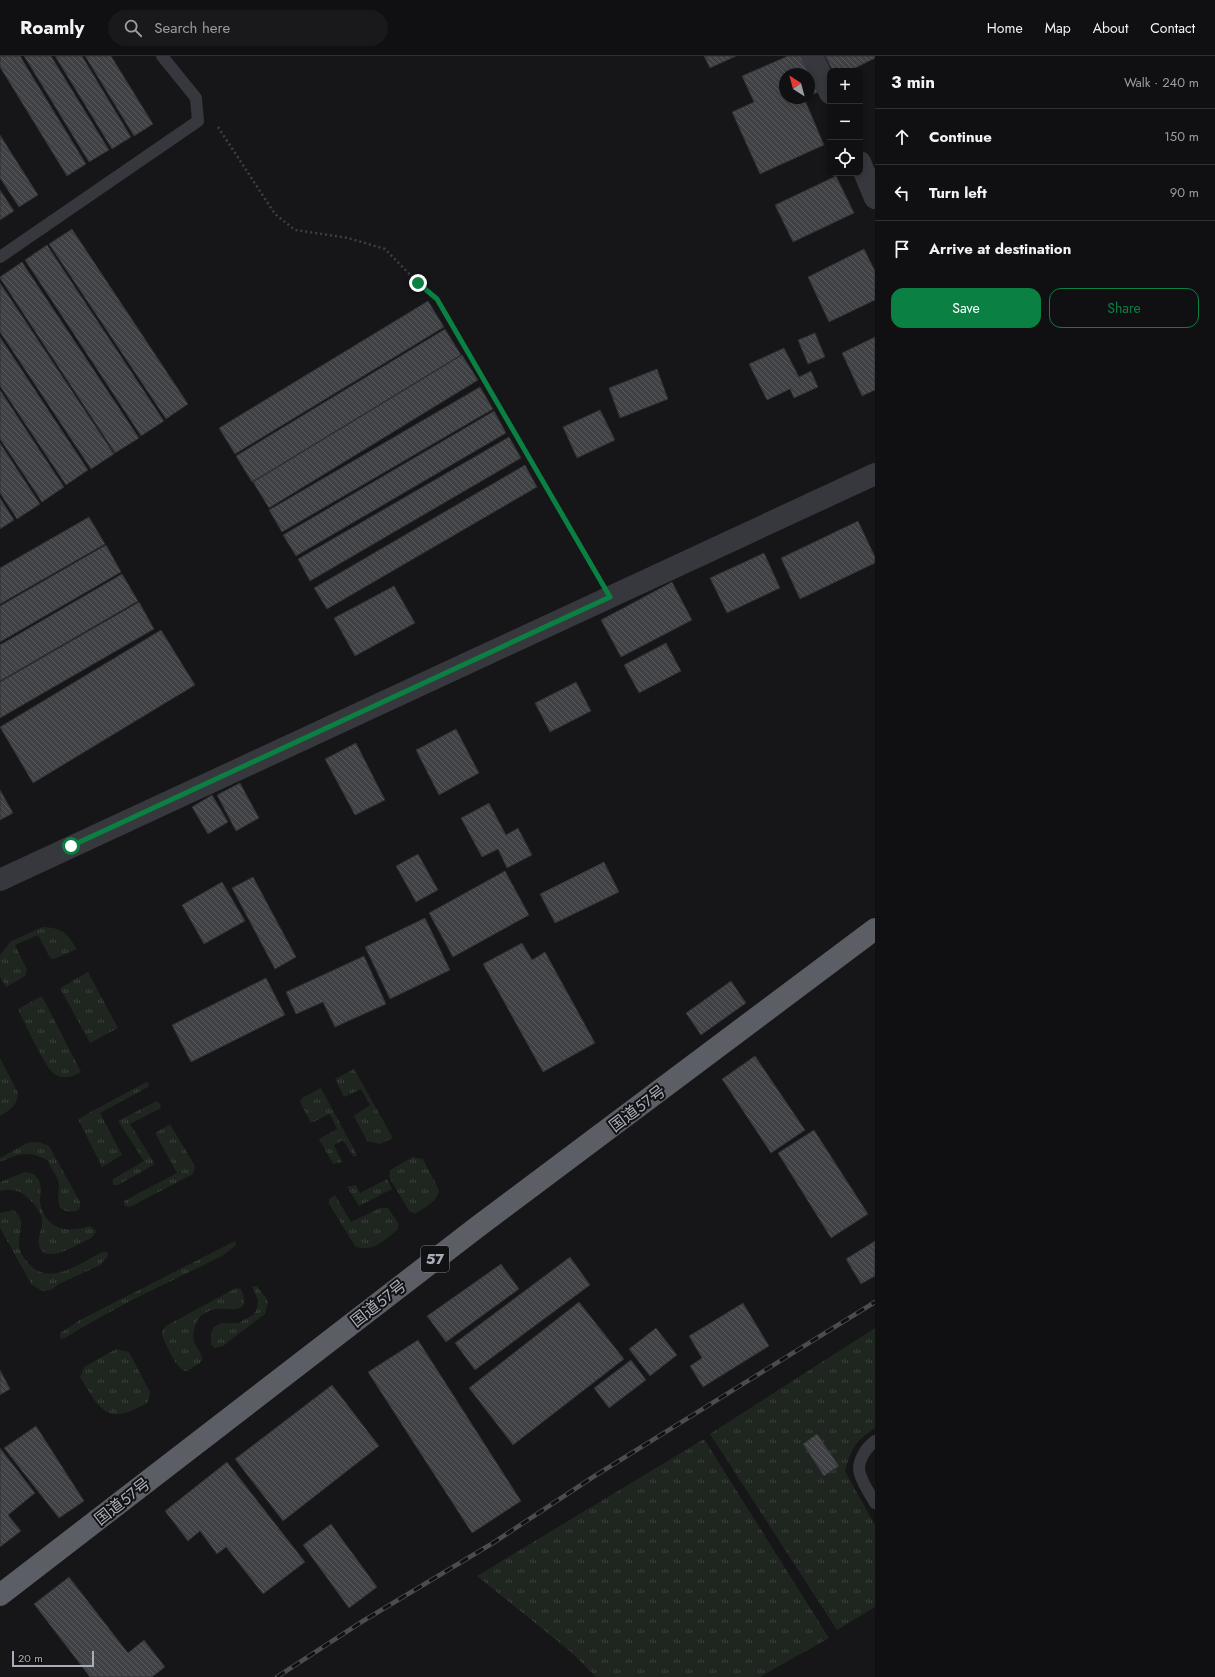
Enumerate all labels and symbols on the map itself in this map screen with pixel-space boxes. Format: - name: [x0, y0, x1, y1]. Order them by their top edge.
- north arrow: [779, 68, 815, 104]
- route end: [409, 274, 427, 292]
- route start: [62, 837, 80, 855]
- street label: 国道57号: [604, 1080, 670, 1137]
- road number: 57: [421, 1246, 449, 1272]
- street label: 国道57号: [345, 1274, 411, 1333]
- street label: 国道57号: [89, 1472, 155, 1531]
- scale bar: [12, 1649, 94, 1668]

